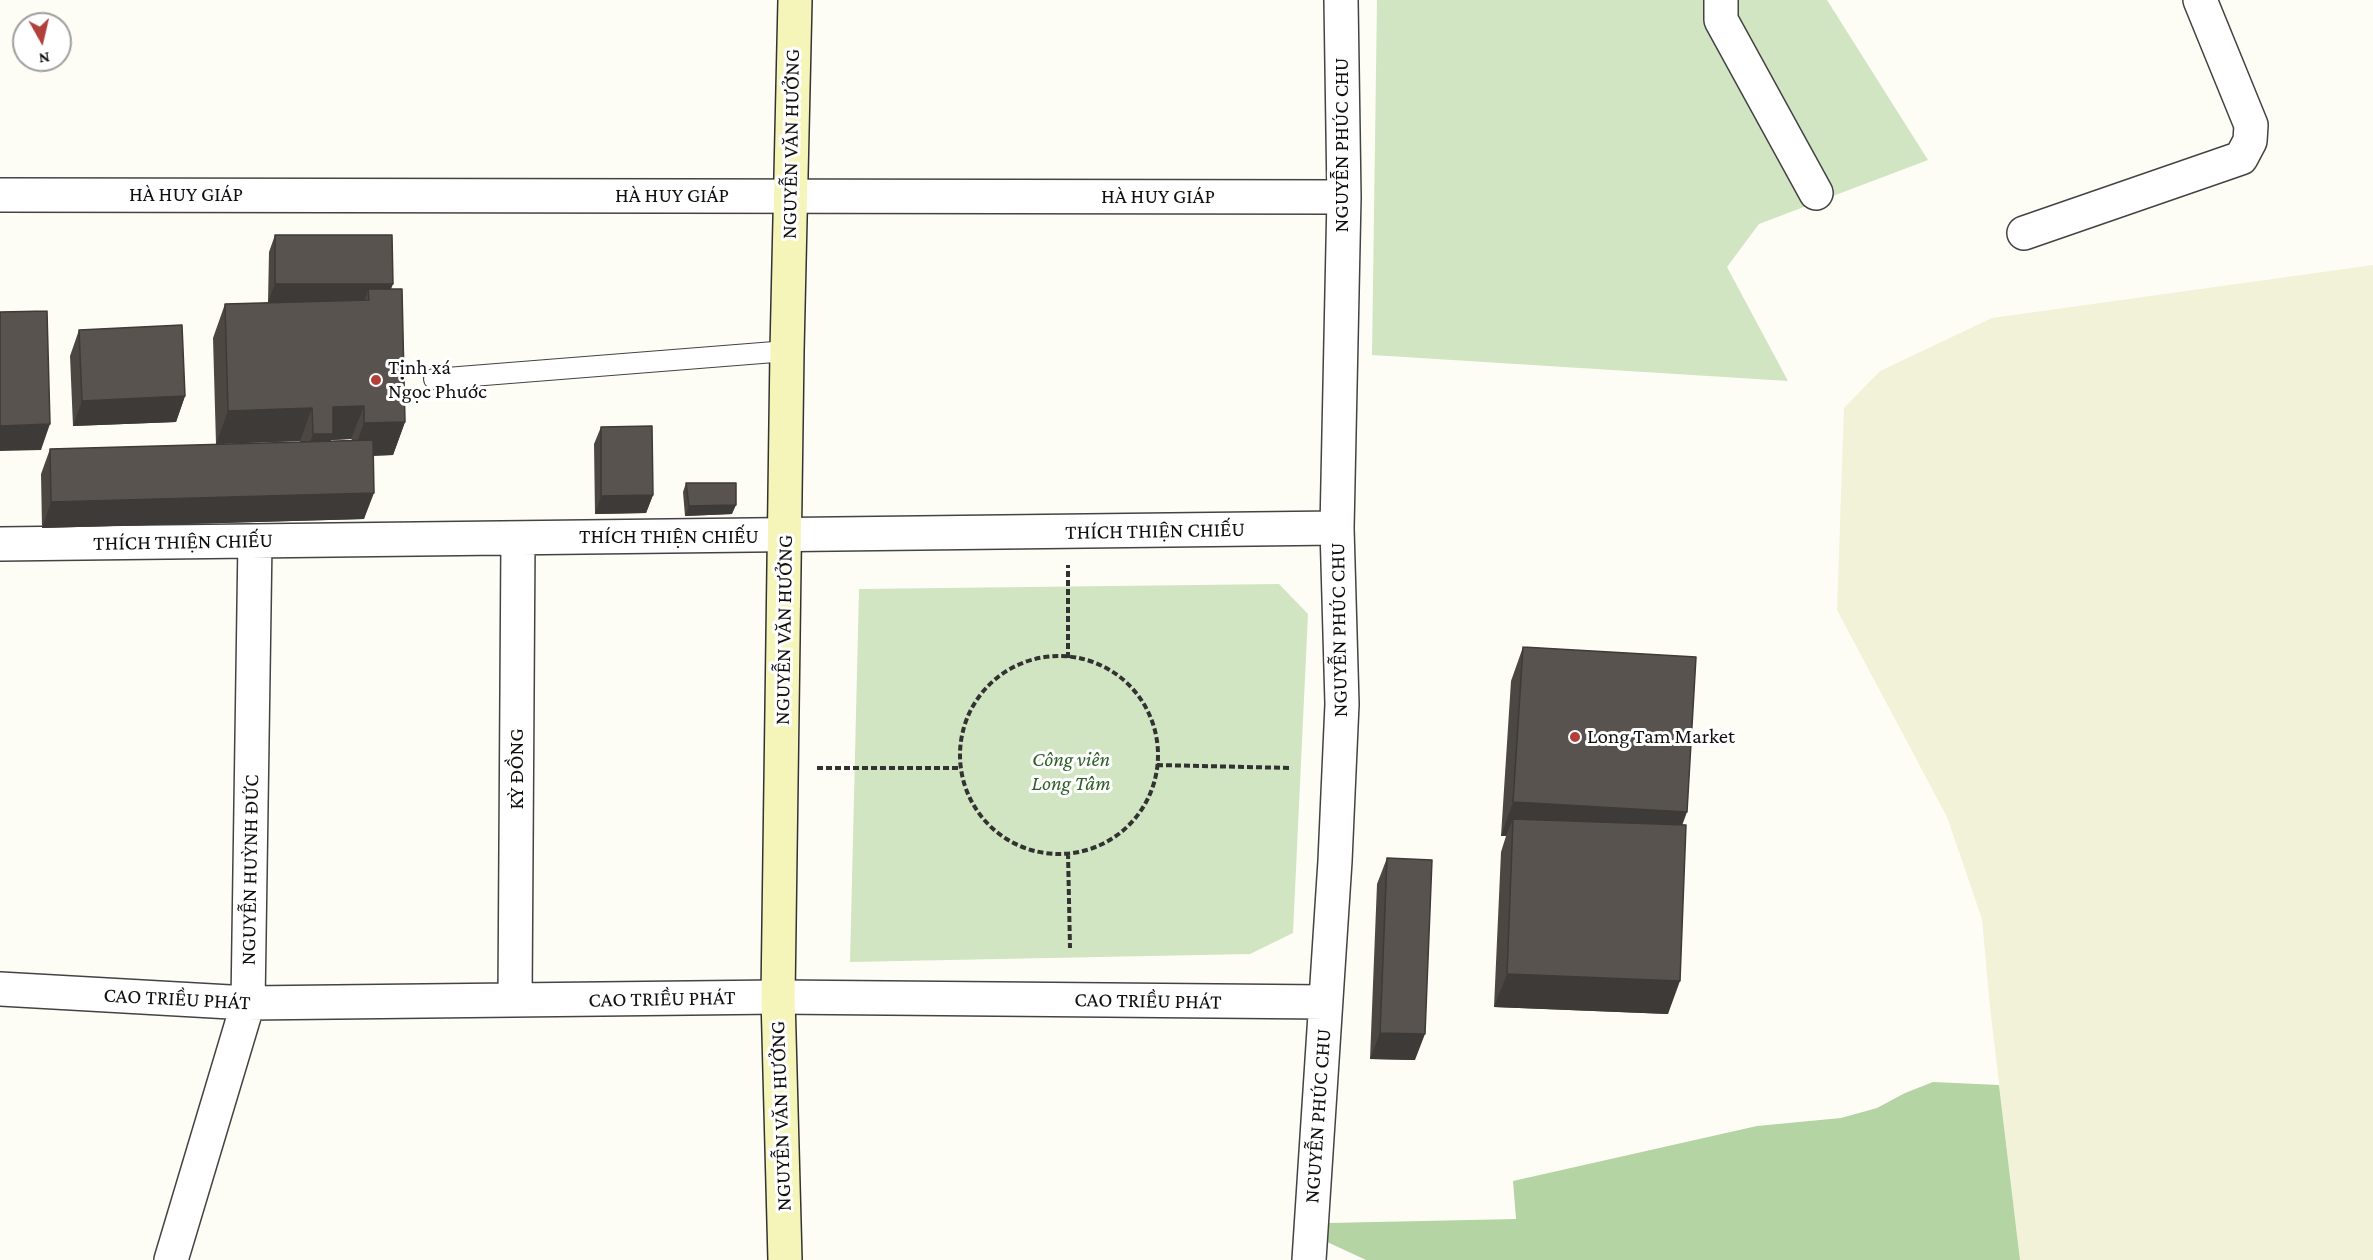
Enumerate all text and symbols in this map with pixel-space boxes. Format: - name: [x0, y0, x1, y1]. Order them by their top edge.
- north arrow: [12, 12, 72, 72]
- text: N: [38, 49, 51, 68]
- street label: NGUYỄN VĂN HƯỞNG: [777, 49, 805, 239]
- street label: NGUYỄN PHÚC CHU: [1329, 58, 1355, 232]
- street label: HÀ HUY GIÁP: [129, 182, 243, 208]
- street label: HÀ HUY GIÁP: [615, 183, 729, 209]
- street label: HÀ HUY GIÁP: [1101, 184, 1215, 210]
- place label: Tịnh xá Ngọc Phước: [388, 355, 487, 405]
- marker: Tịnh xá Ngọc Phước: [369, 373, 383, 387]
- street label: THÍCH THIỆN CHIẾU: [1065, 517, 1245, 545]
- street label: THÍCH THIỆN CHIẾU: [579, 524, 759, 550]
- street label: THÍCH THIỆN CHIẾU: [93, 528, 273, 556]
- street label: NGUYỄN VĂN HƯỞNG: [770, 535, 798, 725]
- street label: NGUYỄN PHÚC CHU: [1325, 542, 1353, 718]
- place label: Long Tam Market: [1587, 724, 1735, 750]
- street label: KỲ ĐỒNG: [504, 728, 530, 810]
- marker: Long Tam Market: [1568, 730, 1582, 744]
- park label: Công viên Long Tâm: [1031, 747, 1111, 797]
- street label: NGUYỄN HUỲNH ĐỨC: [236, 774, 264, 966]
- street label: CAO TRIỀU PHÁT: [103, 983, 251, 1015]
- street label: CAO TRIỀU PHÁT: [588, 985, 736, 1013]
- street label: CAO TRIỀU PHÁT: [1074, 987, 1222, 1015]
- street label: NGUYỄN VĂN HƯỞNG: [765, 1020, 797, 1212]
- street label: NGUYỄN PHÚC CHU: [1299, 1028, 1337, 1204]

